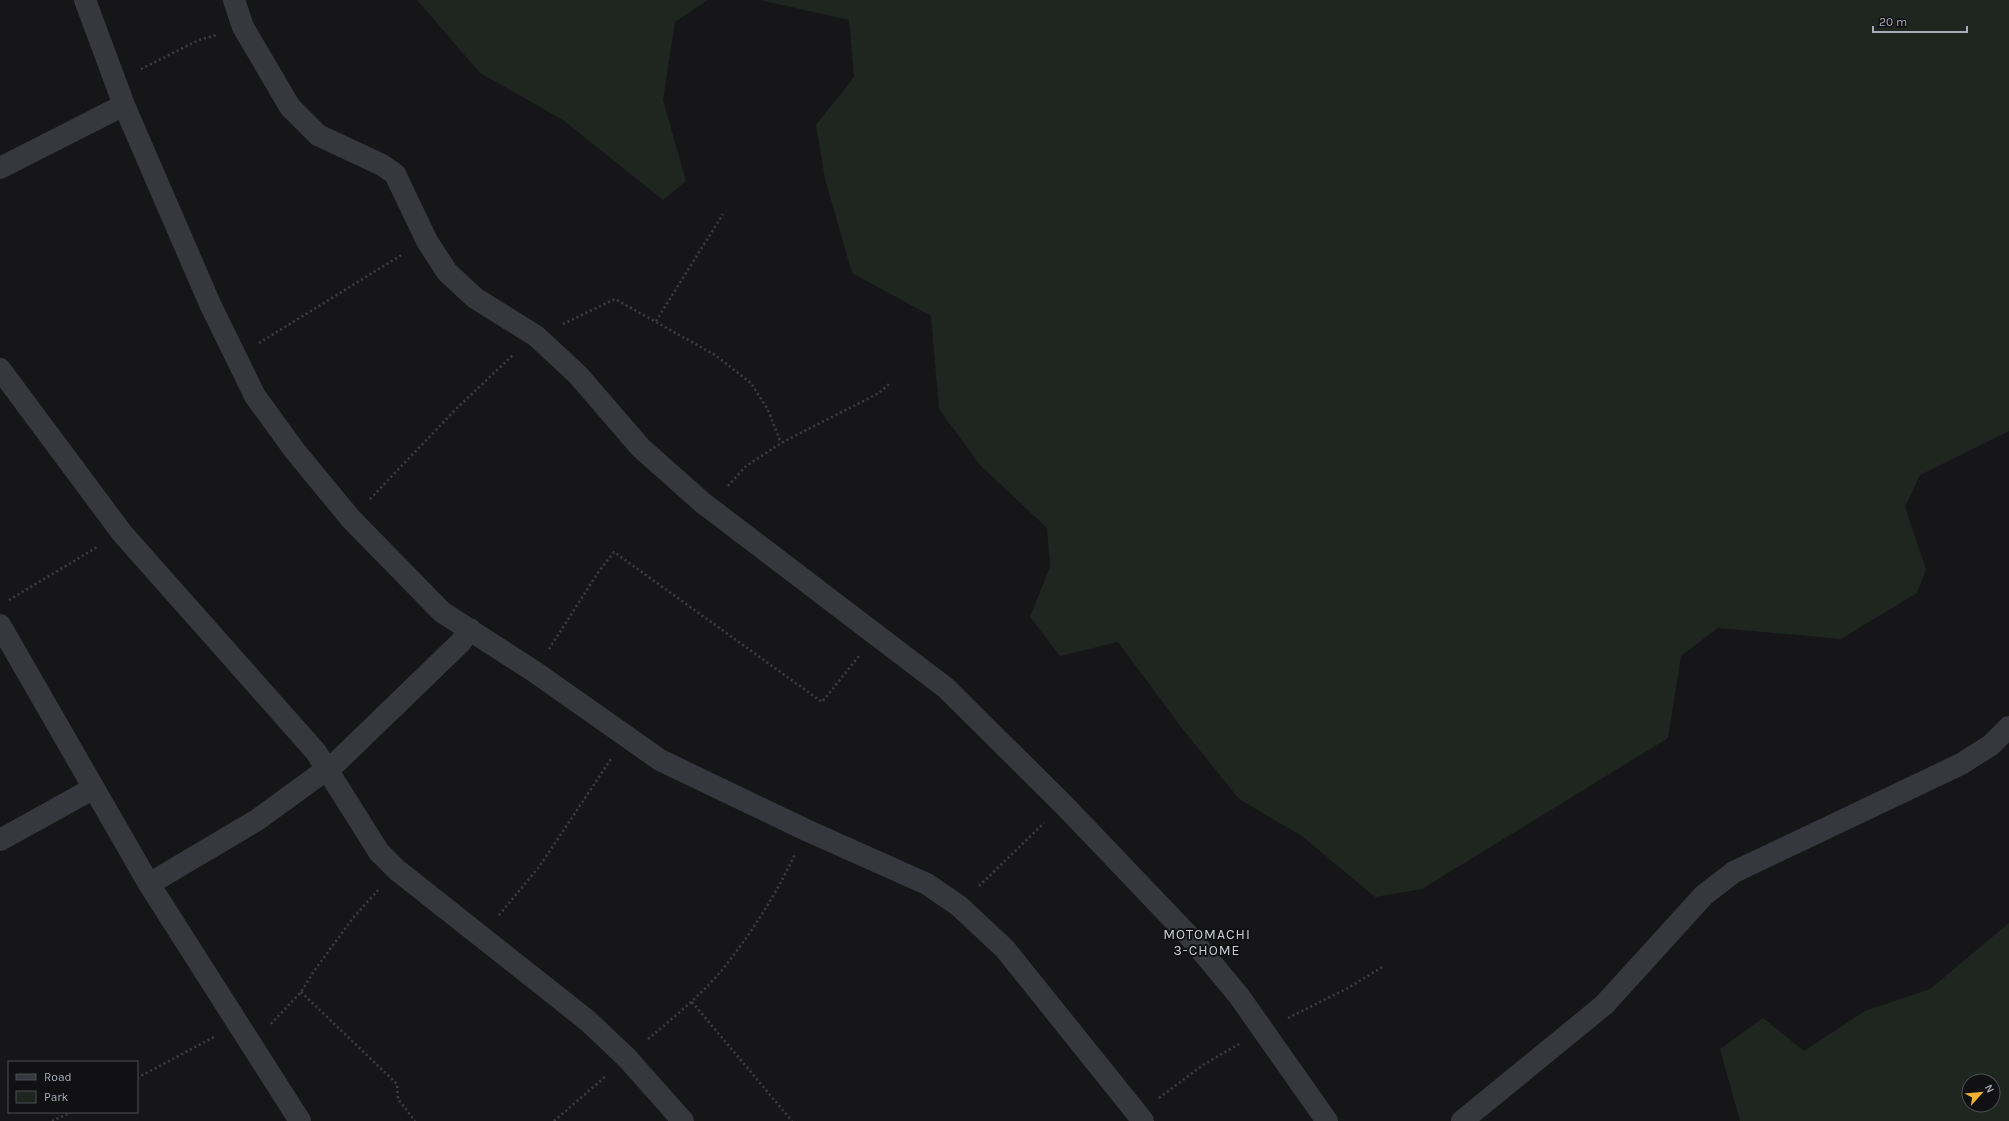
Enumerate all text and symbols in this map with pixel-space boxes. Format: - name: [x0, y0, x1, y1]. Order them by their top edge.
- scale bar: [1873, 8, 1967, 34]
- text: 20 m: [1879, 15, 1907, 29]
- district label: MOTOMACHI 3-CHOME: [1163, 926, 1251, 959]
- legend: [8, 1061, 138, 1113]
- text: Road: [44, 1070, 72, 1084]
- north arrow: [1961, 1073, 2001, 1113]
- text: N: [1982, 1082, 1997, 1095]
- text: Park: [44, 1090, 69, 1104]

